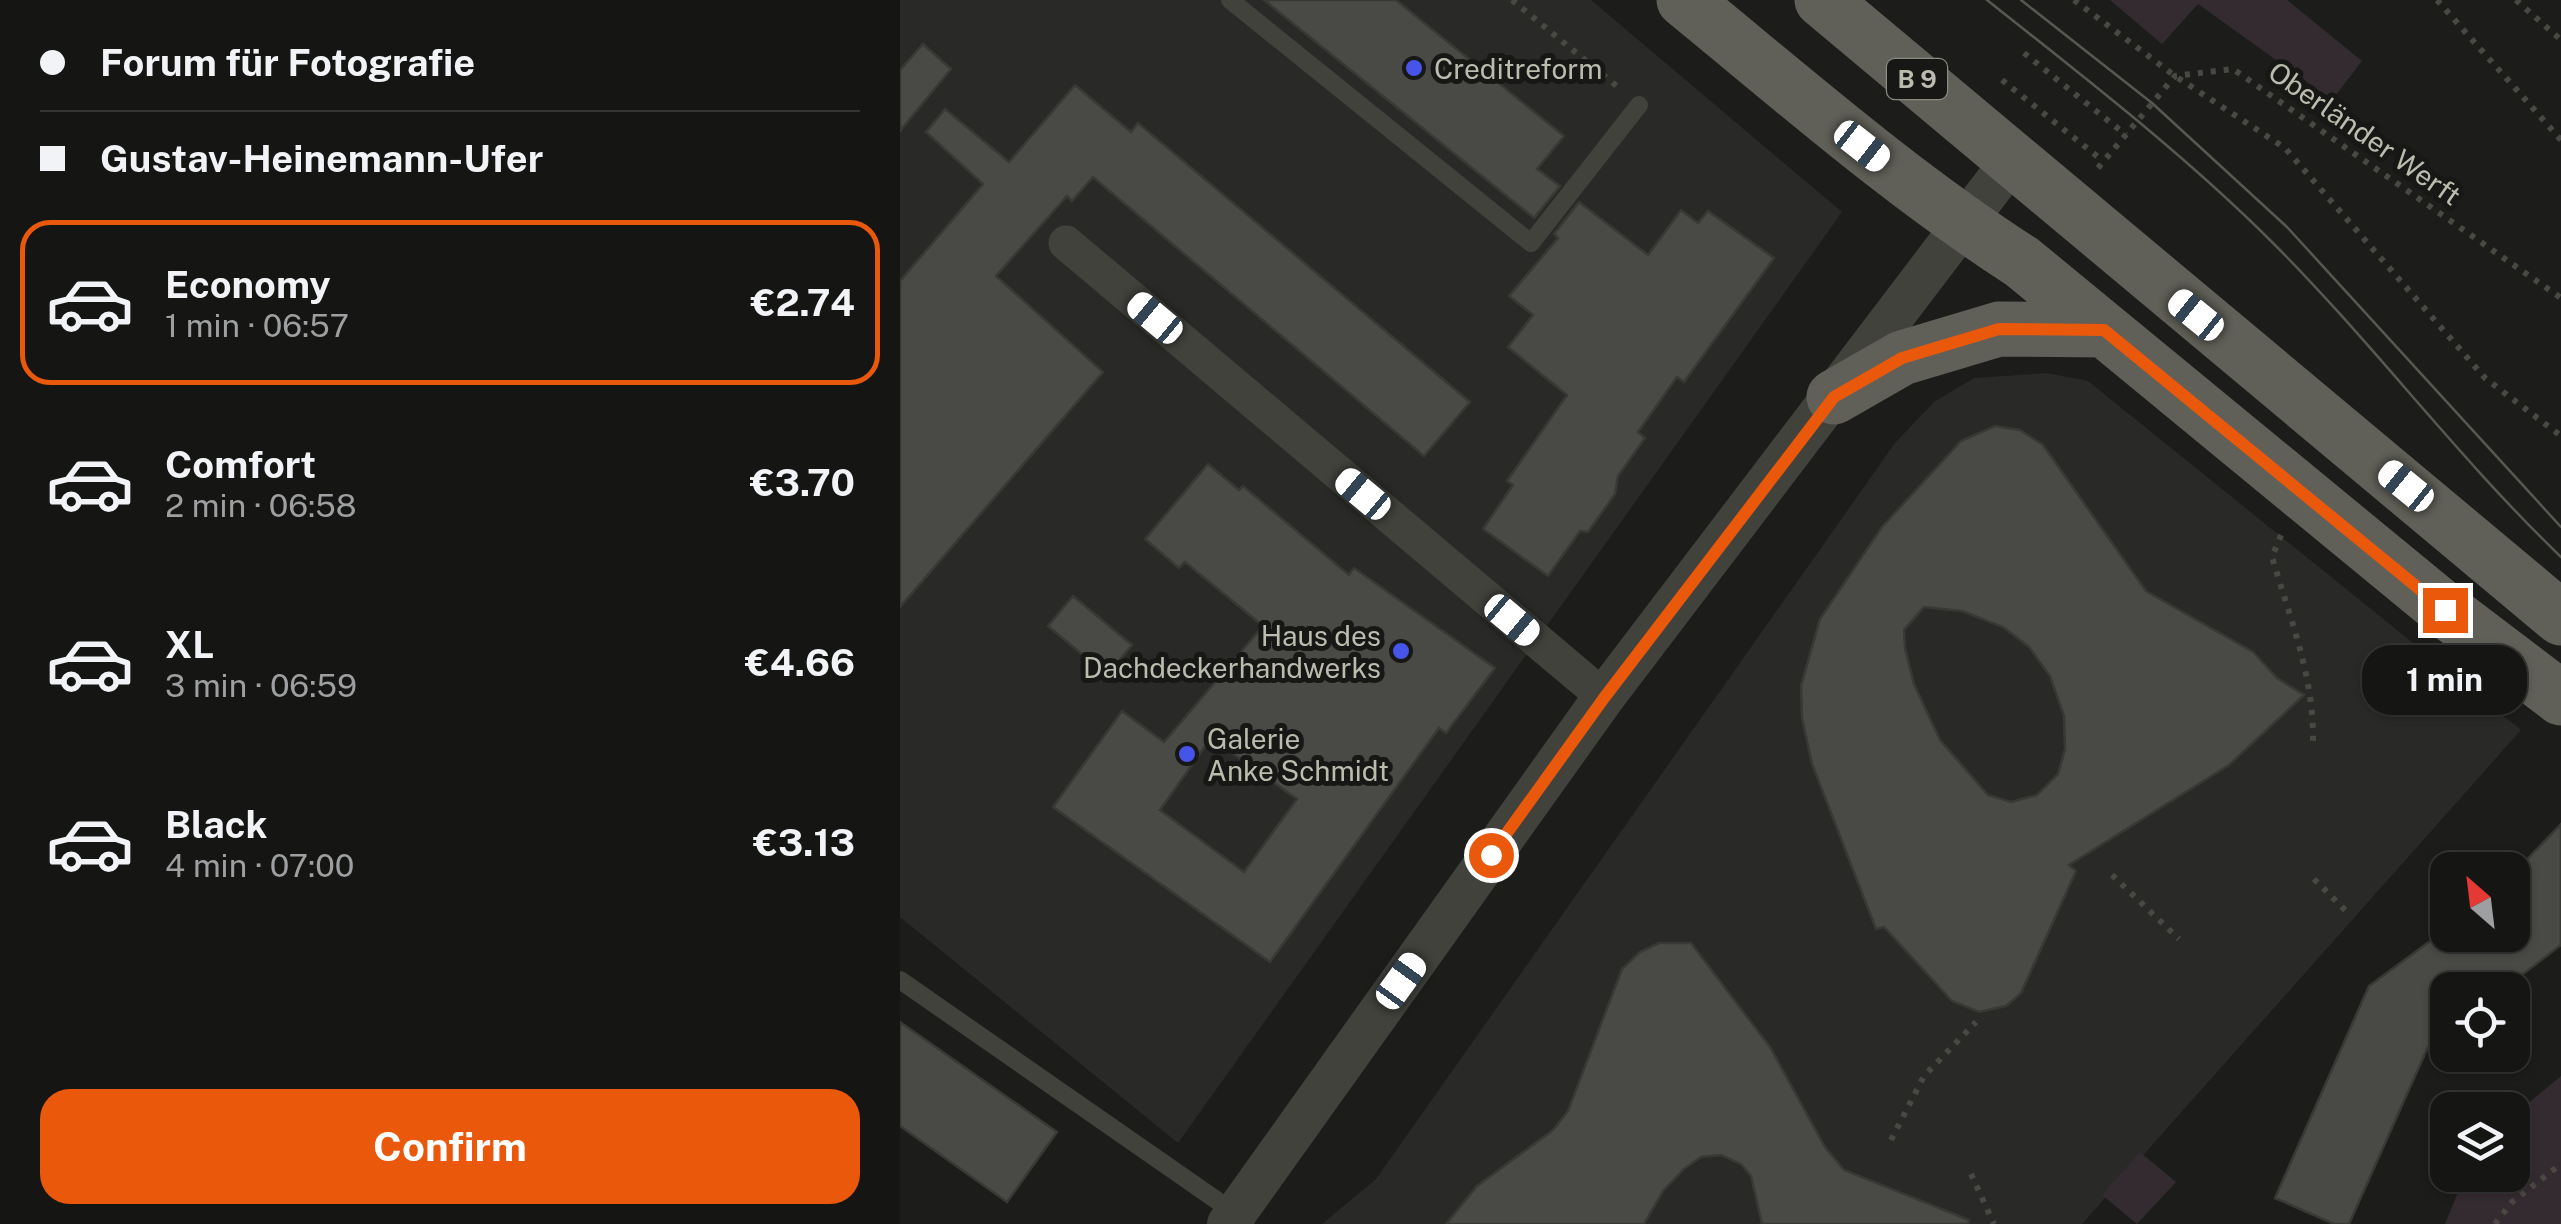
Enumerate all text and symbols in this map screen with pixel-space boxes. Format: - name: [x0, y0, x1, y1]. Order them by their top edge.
- text: Forum für Fotografie: [100, 40, 475, 85]
- place label: Creditreform: [1434, 52, 1603, 85]
- street label: Oberländer Werft: [2263, 54, 2467, 212]
- marker: Creditreform: [1403, 57, 1425, 79]
- road number: B 9: [1887, 59, 1947, 99]
- car: [1829, 116, 1895, 176]
- text: Gustav-Heinemann-Ufer: [100, 136, 543, 181]
- icon: car: [45, 258, 135, 348]
- text: Economy: [165, 262, 331, 307]
- text: €2.74: [751, 280, 855, 325]
- car: [2163, 284, 2229, 346]
- car: [1122, 287, 1188, 349]
- text: 1 min · 06:57: [165, 307, 349, 344]
- icon: car: [45, 438, 135, 528]
- text: Comfort: [165, 442, 316, 487]
- car: [2373, 455, 2439, 517]
- text: €3.70: [750, 460, 855, 505]
- car: [1330, 463, 1396, 525]
- text: 2 min · 06:58: [165, 487, 357, 524]
- route end: [2423, 588, 2468, 633]
- car: [1479, 589, 1545, 651]
- icon: car: [45, 618, 135, 708]
- place label: Haus des Dachdeckerhandwerks: [1083, 619, 1381, 684]
- text: XL: [165, 622, 214, 667]
- text: €4.66: [745, 640, 855, 685]
- marker: Haus des Dachdeckerhandwerks: [1390, 640, 1412, 662]
- callout: 1 min: [2362, 645, 2528, 715]
- text: 1 min: [2406, 661, 2483, 698]
- text: 3 min · 06:59: [165, 667, 357, 704]
- place label: Galerie Anke Schmidt: [1207, 722, 1389, 787]
- marker: Galerie Anke Schmidt: [1176, 743, 1198, 765]
- icon: car: [45, 798, 135, 888]
- text: Black: [165, 802, 268, 847]
- text: €3.13: [753, 820, 855, 865]
- route start: [1469, 833, 1514, 878]
- text: 4 min · 07:00: [165, 847, 354, 884]
- north arrow: [2430, 852, 2530, 952]
- map controls: [2430, 852, 2530, 1192]
- car: [1371, 948, 1431, 1014]
- button: locate: [2430, 972, 2530, 1072]
- button: Confirm: [40, 1089, 860, 1204]
- button: layers: [2430, 1092, 2530, 1192]

